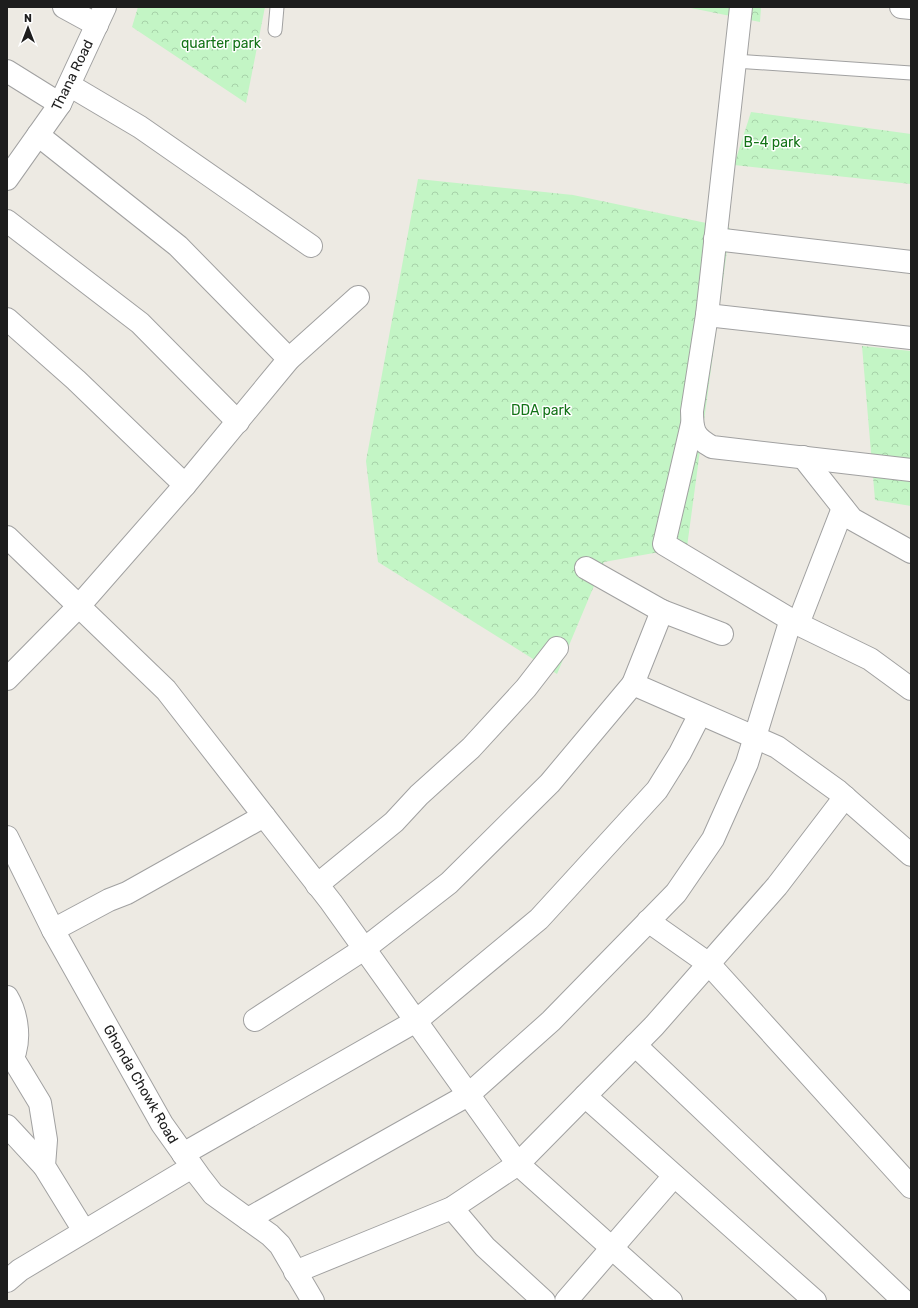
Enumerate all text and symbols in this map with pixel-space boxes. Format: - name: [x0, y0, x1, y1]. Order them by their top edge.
- north arrow: [8, 8, 48, 48]
- text: N: [24, 12, 32, 25]
- park label: quarter park: [181, 35, 262, 52]
- street label: Thana Road: [48, 37, 97, 114]
- park label: B-4 park: [744, 134, 801, 151]
- park label: DDA park: [511, 402, 572, 419]
- street label: Ghonda Chowk Road: [100, 1022, 182, 1147]

